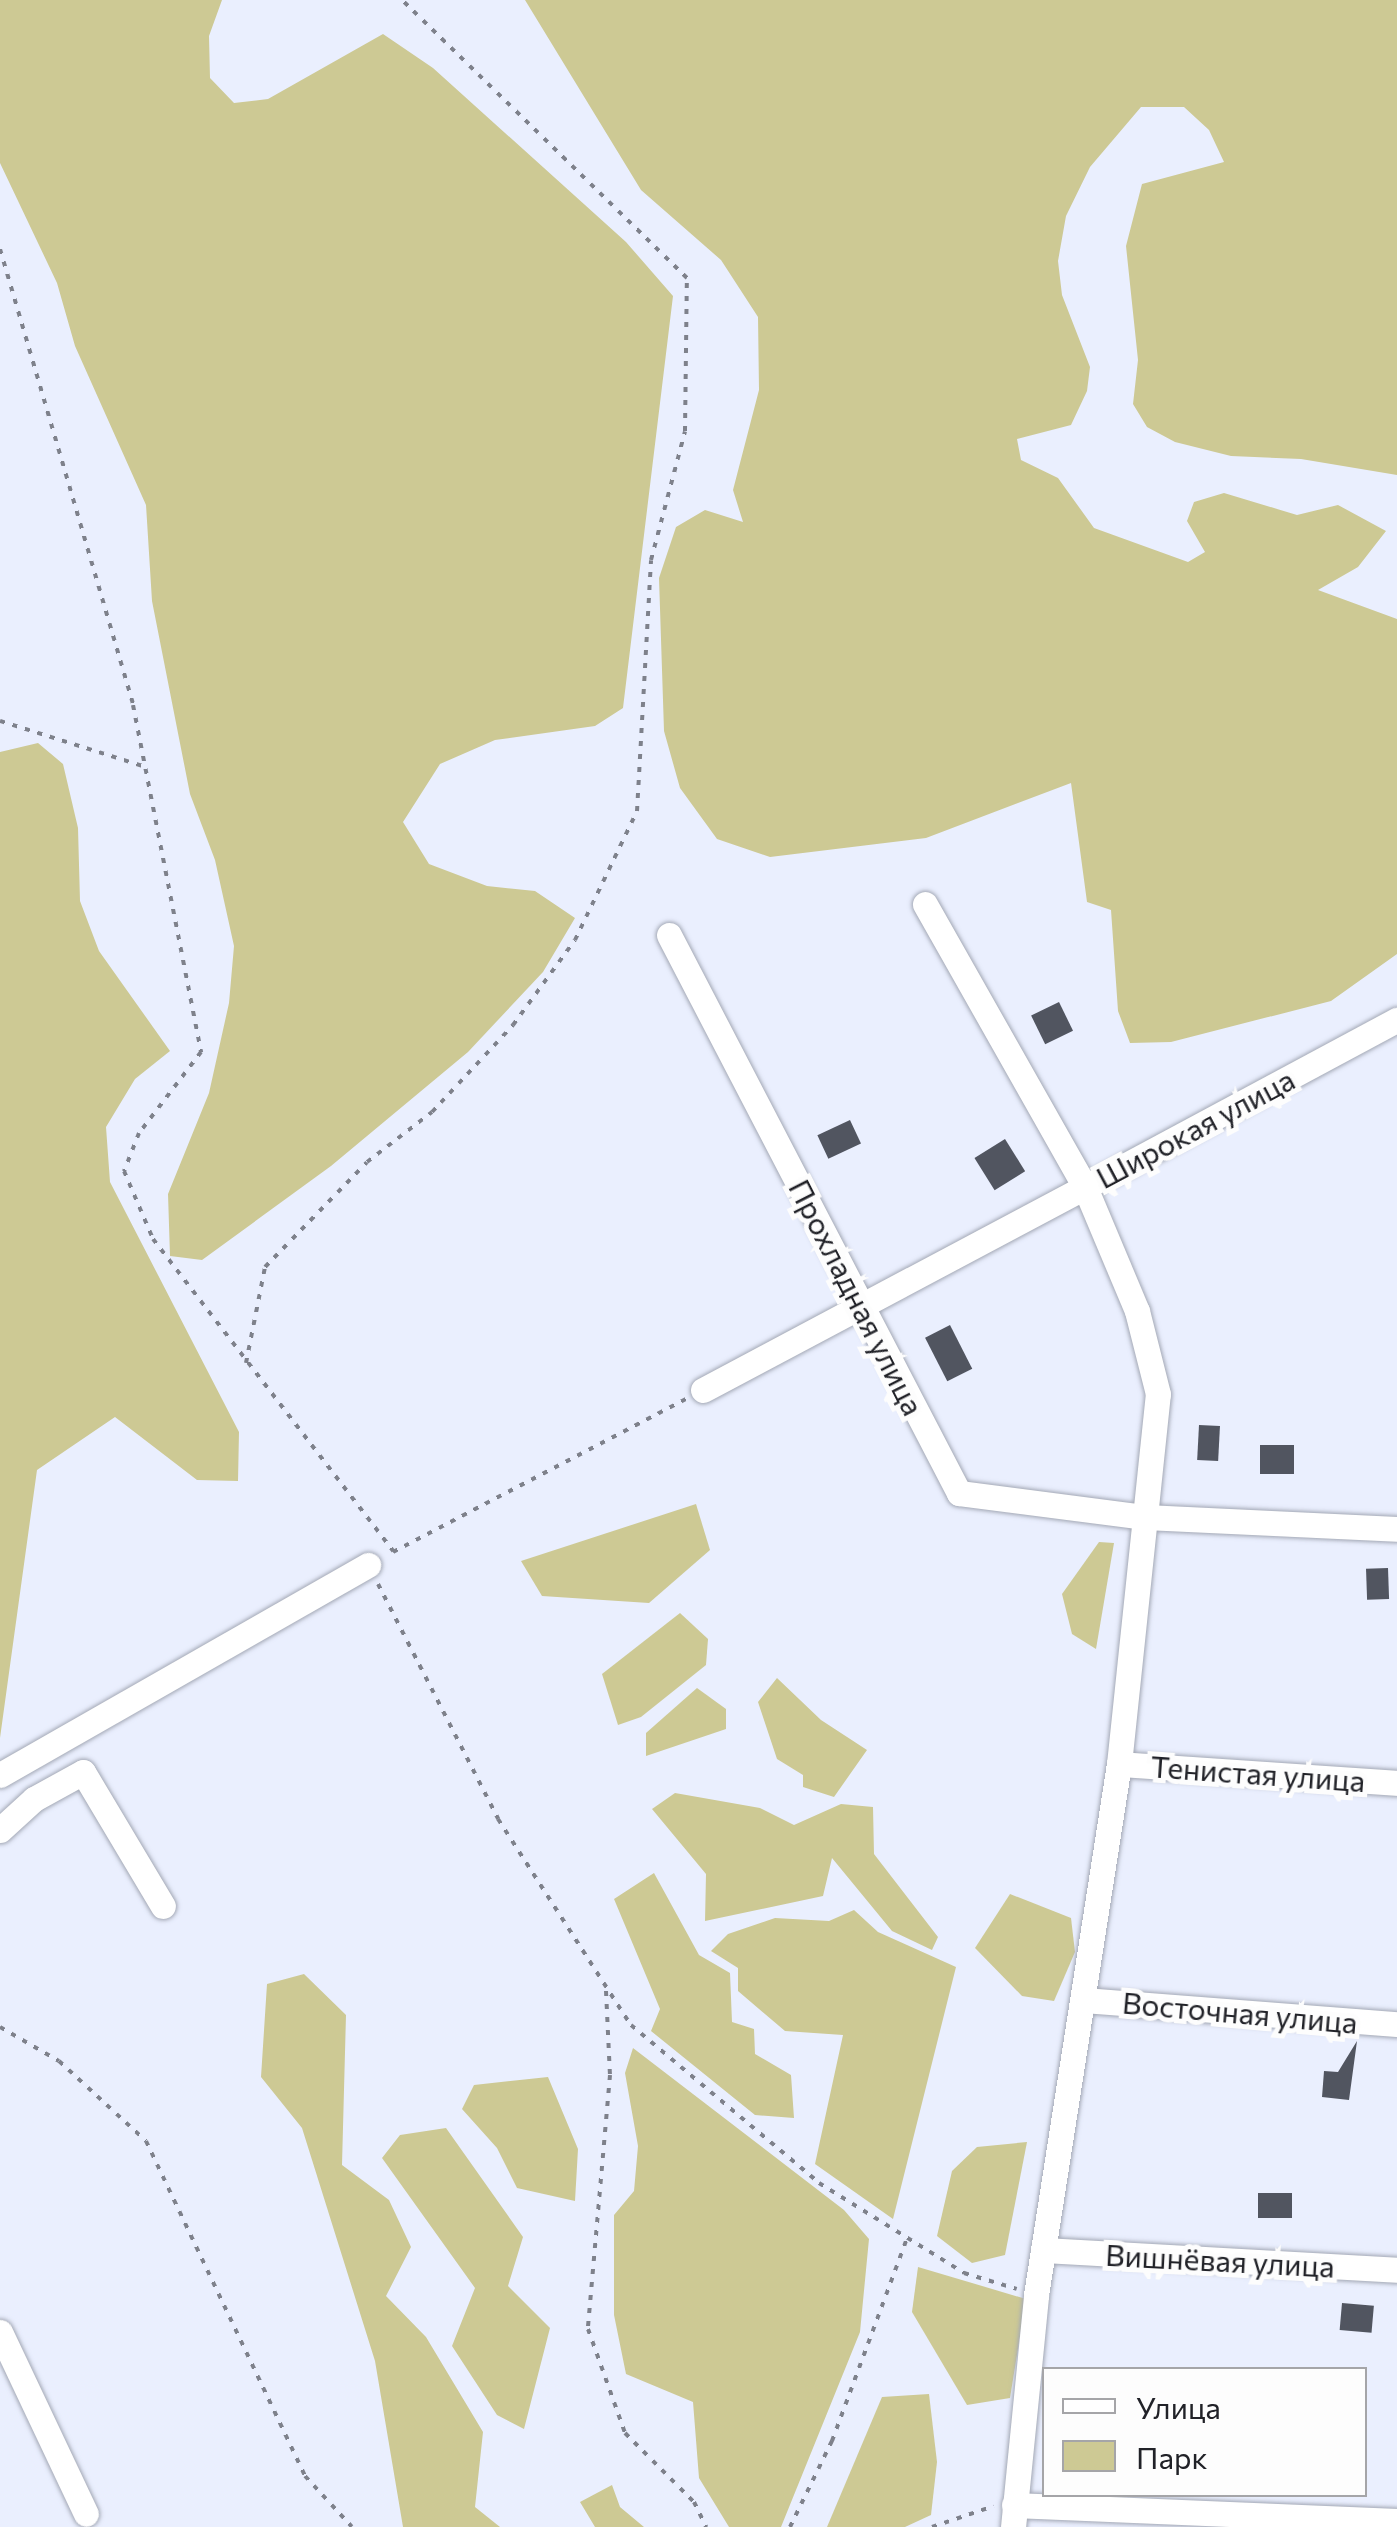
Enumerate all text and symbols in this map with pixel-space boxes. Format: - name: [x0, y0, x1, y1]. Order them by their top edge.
- street label: Широкая улица: [1090, 1061, 1300, 1195]
- street label: Прохладная улица: [782, 1173, 932, 1421]
- street label: Тенистая улица: [1149, 1748, 1367, 1798]
- street label: Восточная улица: [1121, 1984, 1359, 2040]
- street label: Вишнёвая улица: [1104, 2236, 1336, 2284]
- legend: [1042, 2367, 1367, 2497]
- text: Улица: [1136, 2388, 1221, 2425]
- text: Парк: [1136, 2438, 1208, 2475]

